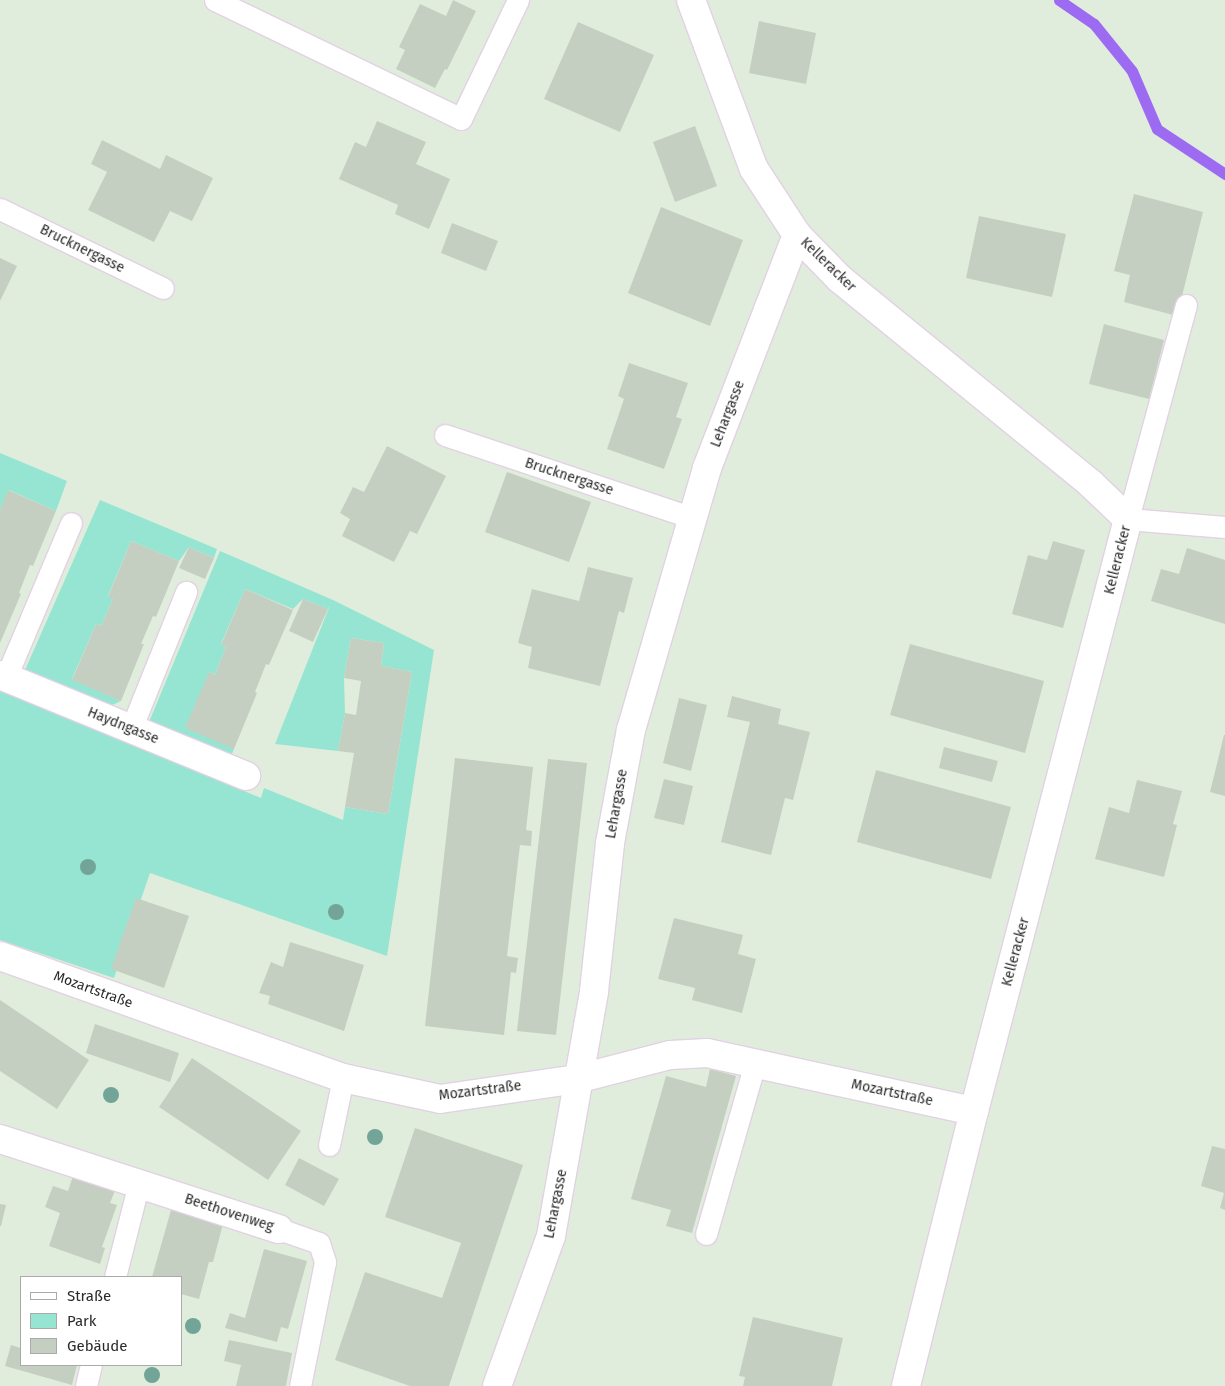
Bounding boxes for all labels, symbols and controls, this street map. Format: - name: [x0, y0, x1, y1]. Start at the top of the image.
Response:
- street label: Brucknergasse: [37, 221, 127, 277]
- street label: Kelleracker: [797, 234, 859, 296]
- street label: Lehargasse: [708, 378, 748, 450]
- street label: Brucknergasse: [523, 455, 615, 499]
- street label: Kelleracker: [1101, 524, 1135, 596]
- street label: Haydngasse: [85, 704, 161, 748]
- street label: Lehargasse: [603, 768, 631, 840]
- street label: Kelleracker: [999, 916, 1033, 988]
- street label: Mozartstraße: [51, 968, 135, 1012]
- street label: Mozartstraße: [850, 1076, 934, 1110]
- street label: Mozartstraße: [438, 1078, 522, 1104]
- street label: Lehargasse: [541, 1168, 571, 1240]
- street label: Beethovenweg: [182, 1191, 276, 1235]
- legend: [20, 1276, 182, 1366]
- text: Straße: [67, 1287, 111, 1305]
- text: Park: [67, 1312, 97, 1330]
- text: Gebäude: [67, 1337, 127, 1355]

